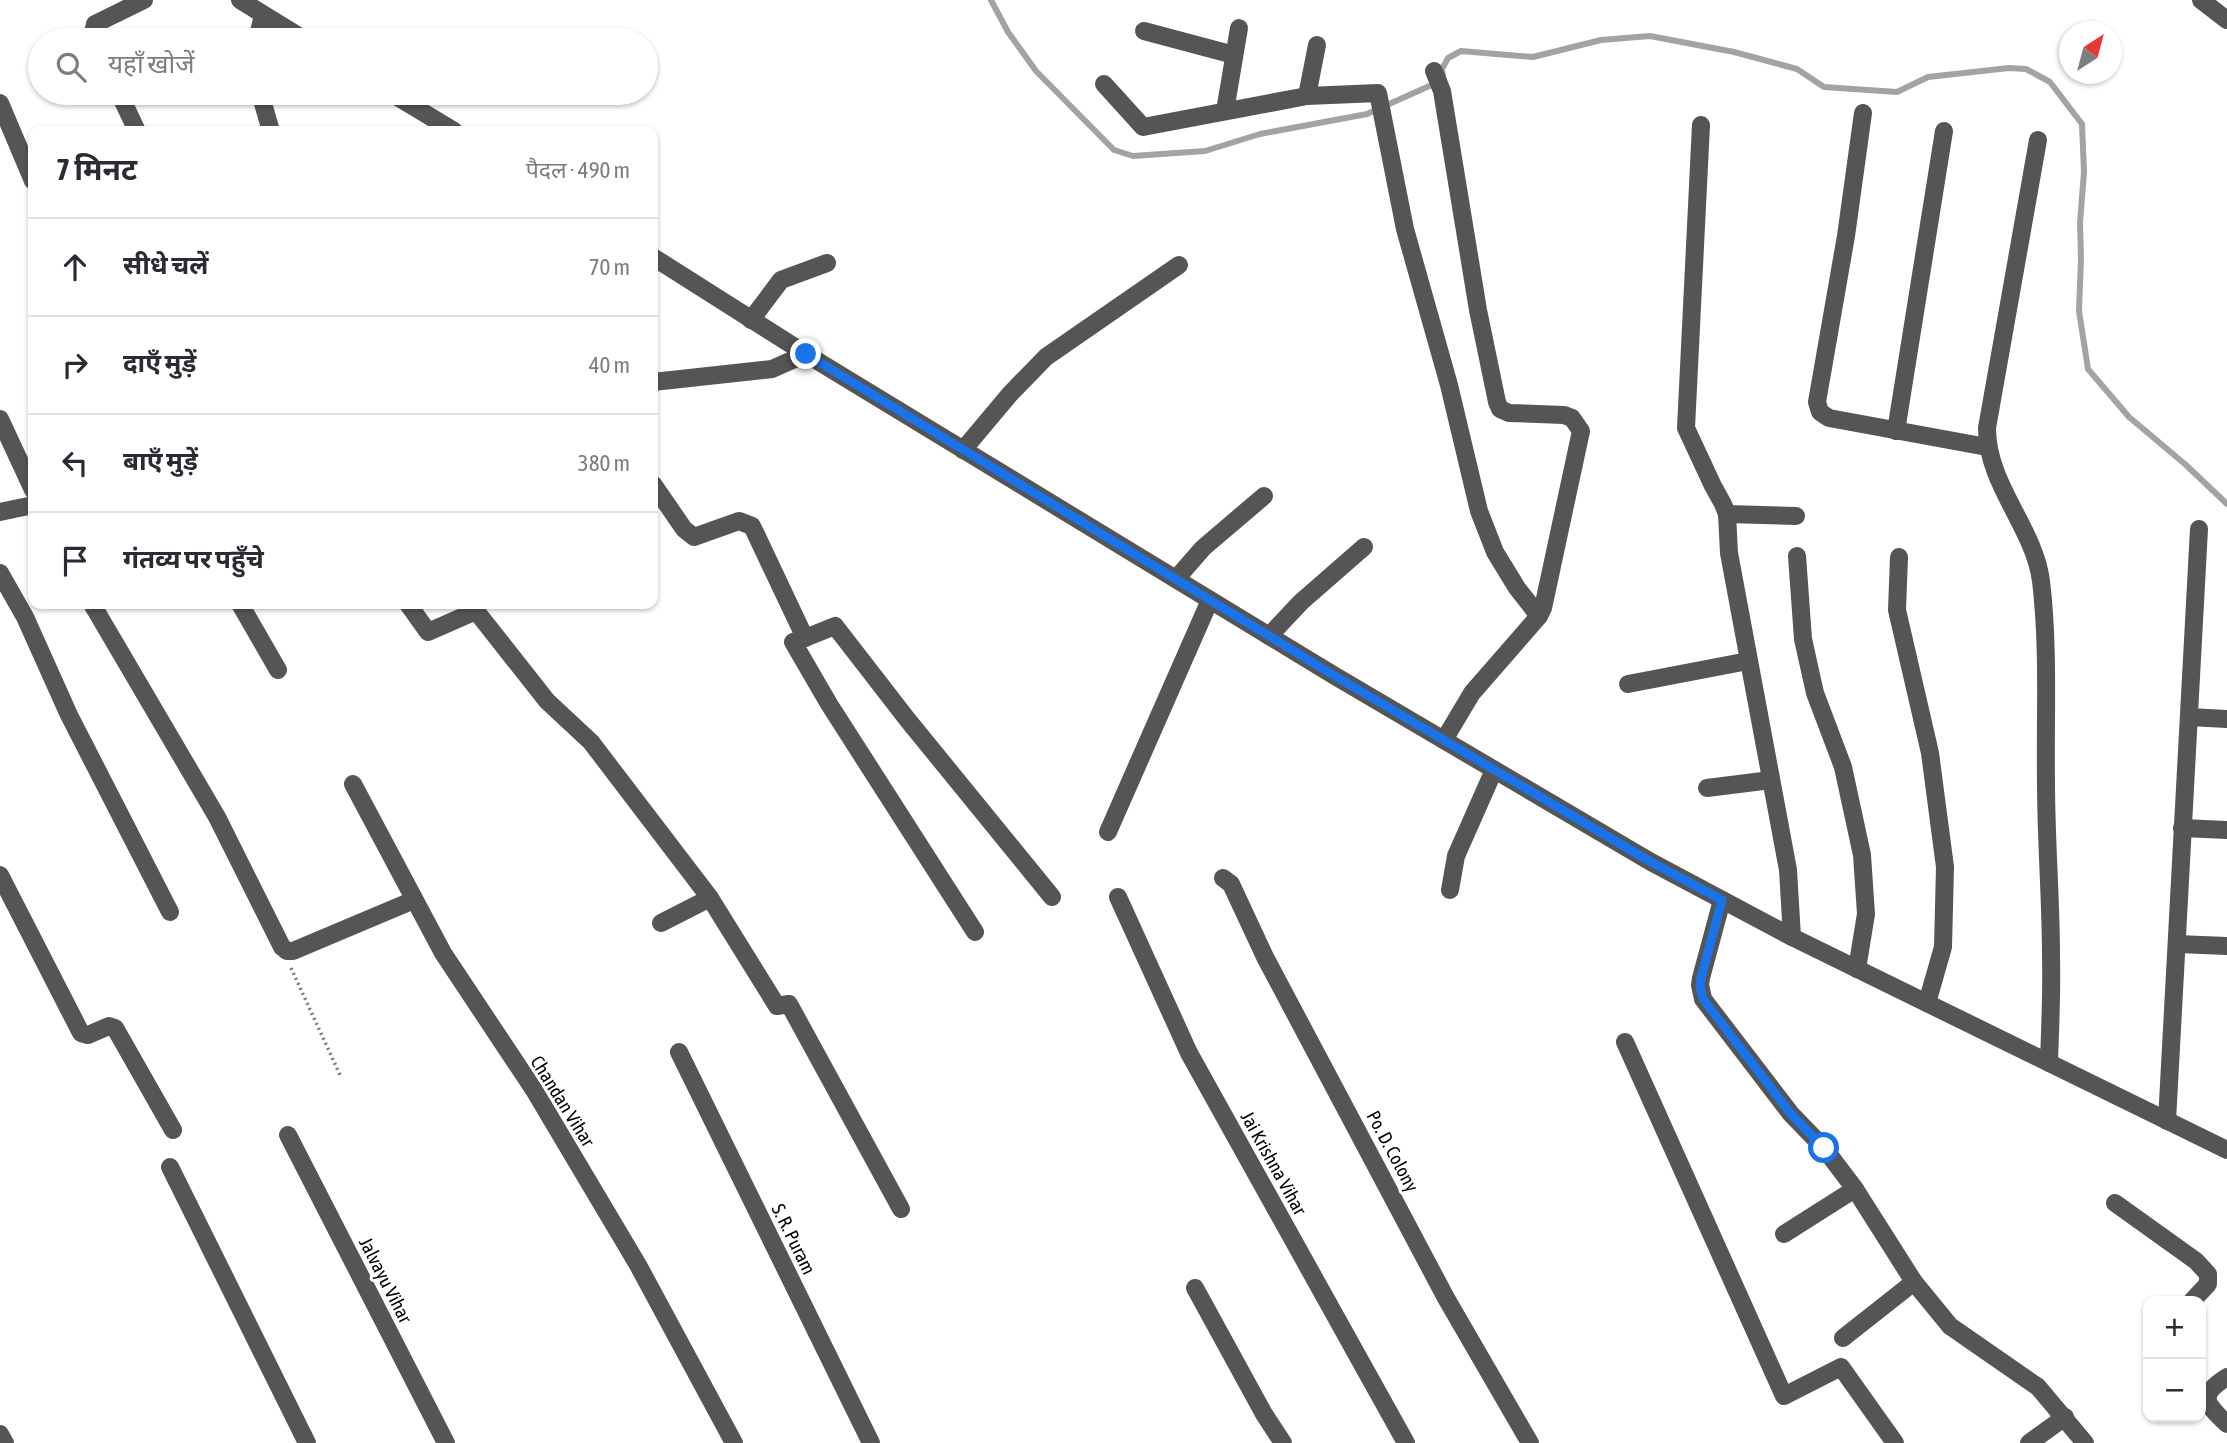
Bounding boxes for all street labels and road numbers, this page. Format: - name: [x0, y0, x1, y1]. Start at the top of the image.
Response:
- street label: Chandan Vihar: [526, 1052, 600, 1151]
- street label: Jai Krishna Vihar: [1236, 1107, 1312, 1219]
- street label: Po. D. Colony: [1362, 1107, 1424, 1195]
- street label: S. R. Puram: [768, 1200, 820, 1278]
- street label: Jalvayu Vihar: [355, 1233, 417, 1327]

